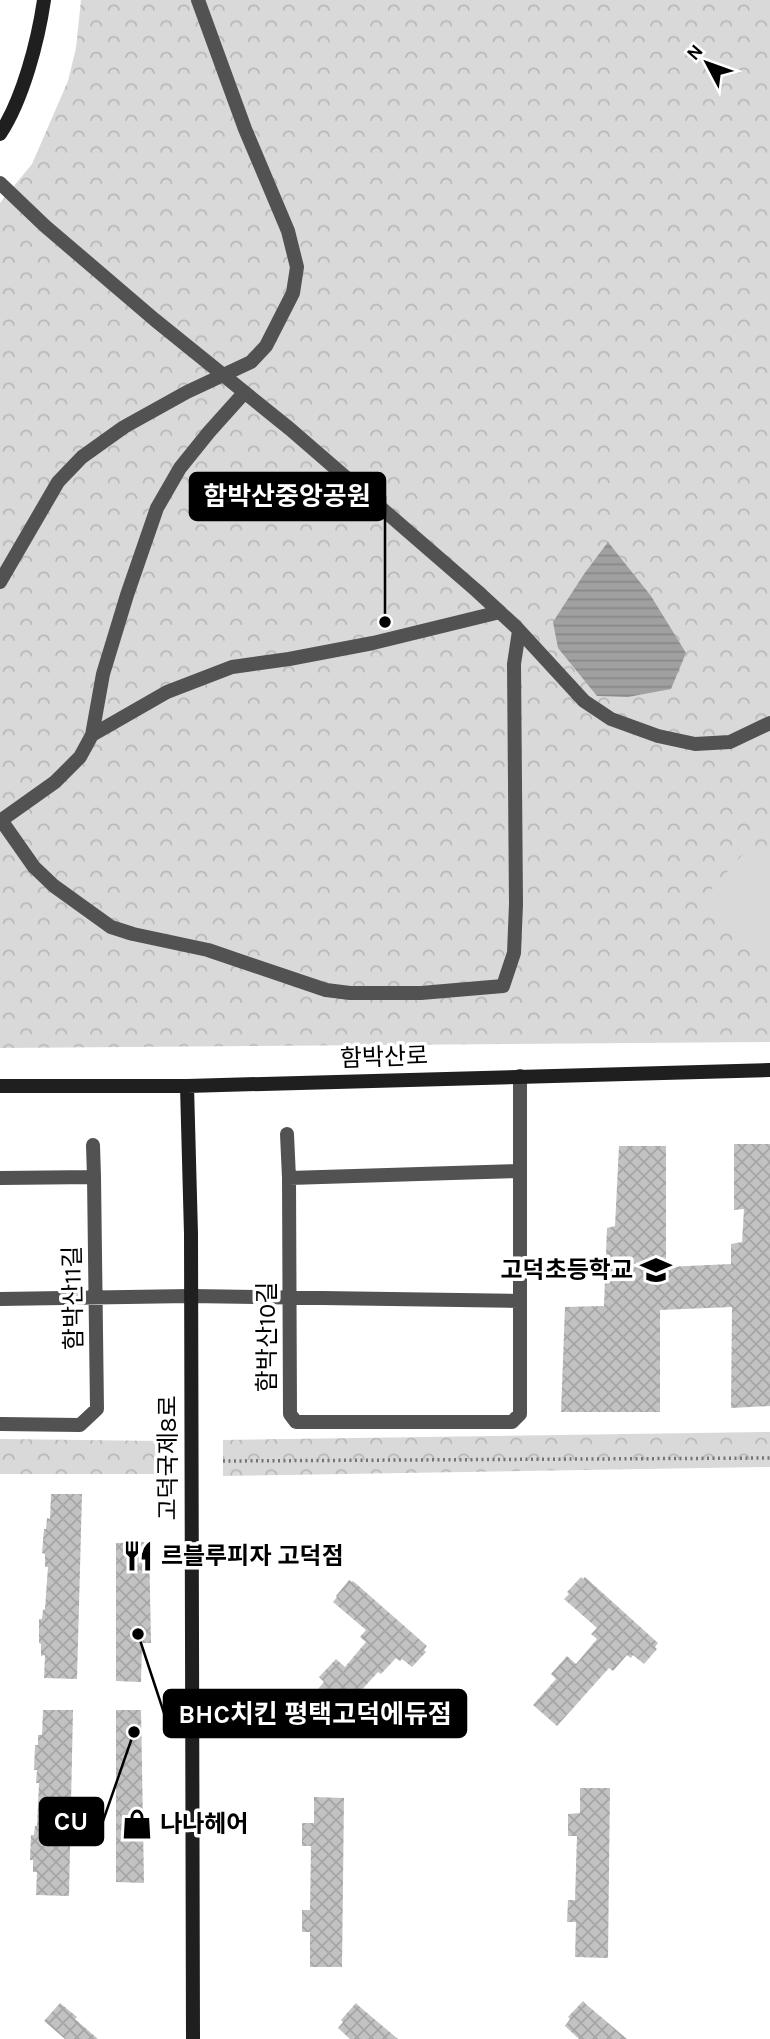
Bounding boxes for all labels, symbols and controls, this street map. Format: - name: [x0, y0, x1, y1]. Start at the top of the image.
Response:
- north arrow: [672, 28, 742, 98]
- text: N: [682, 40, 708, 65]
- callout: 함박산중앙공원: [190, 473, 385, 520]
- text: 함박산중앙공원: [203, 481, 371, 512]
- street label: 함박산로: [339, 1041, 429, 1073]
- street label: 함박산11길: [58, 1246, 88, 1350]
- school or university icon: 고덕초등학교: [639, 1253, 673, 1287]
- place label: 고덕초등학교: [501, 1256, 633, 1284]
- street label: 함박산10길: [253, 1282, 281, 1392]
- street label: 고덕국제8로: [154, 1395, 182, 1521]
- restaurant icon: 르블루피자 고덕점: [121, 1539, 155, 1573]
- place label: 르블루피자 고덕점: [161, 1542, 344, 1570]
- callout: BHC치킨 평택고덕에듀점: [164, 1690, 466, 1737]
- text: BHC치킨 평택고덕에듀점: [178, 1699, 452, 1730]
- callout: CU: [40, 1798, 103, 1845]
- text: CU: [54, 1806, 88, 1837]
- shop icon: 나나헤어: [120, 1807, 154, 1841]
- place label: 나나헤어: [160, 1810, 248, 1838]

